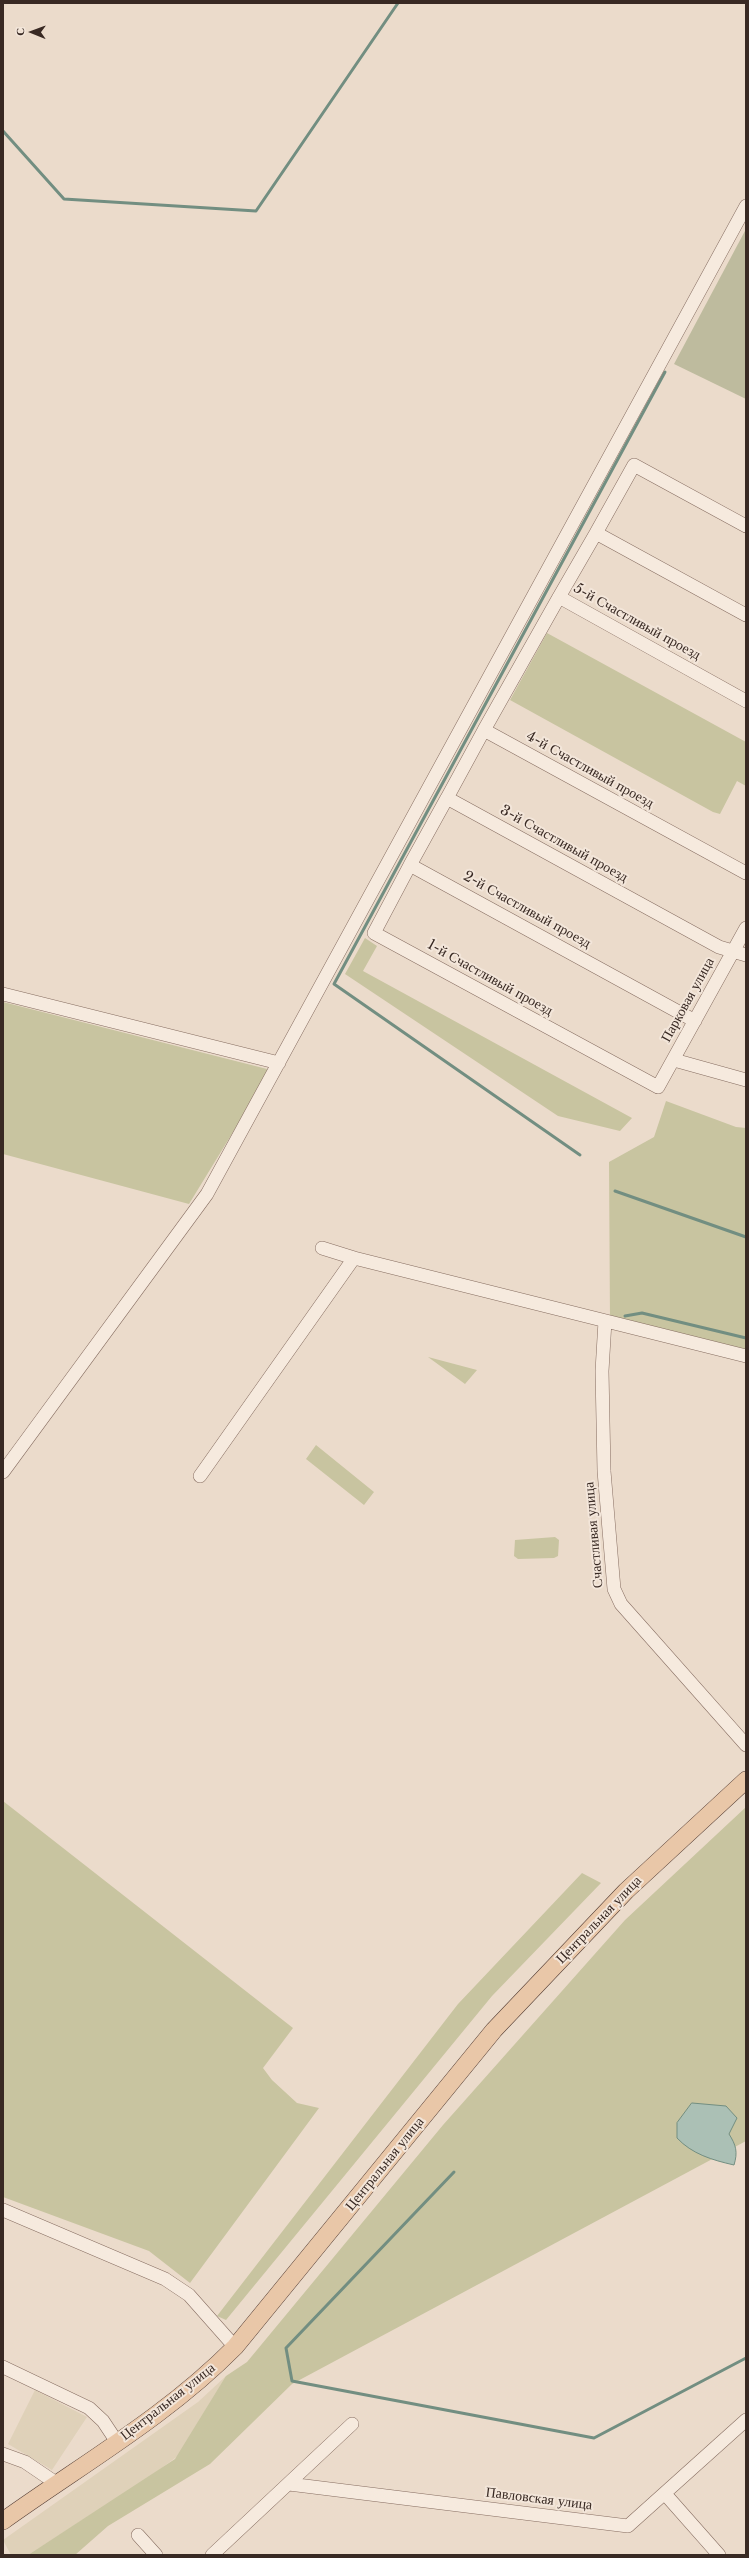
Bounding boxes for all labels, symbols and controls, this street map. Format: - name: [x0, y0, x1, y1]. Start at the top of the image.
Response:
- north arrow: [12, 12, 52, 52]
- text: С: [13, 28, 27, 36]
- street label: 5-й Счастливый проезд: [570, 580, 704, 664]
- street label: 4-й Счастливый проезд: [523, 728, 657, 812]
- street label: 3-й Счастливый проезд: [497, 802, 631, 886]
- street label: 2-й Счастливый проезд: [460, 868, 594, 952]
- street label: 1-й Счастливый проезд: [424, 936, 556, 1020]
- street label: Парковая улица: [658, 955, 718, 1045]
- street label: Счастливая улица: [581, 1481, 607, 1589]
- street label: Центральная улица: [553, 1873, 645, 1967]
- street label: Центральная улица: [342, 2114, 428, 2214]
- street label: Центральная улица: [117, 2360, 219, 2444]
- street label: Павловская улица: [485, 2484, 593, 2514]

